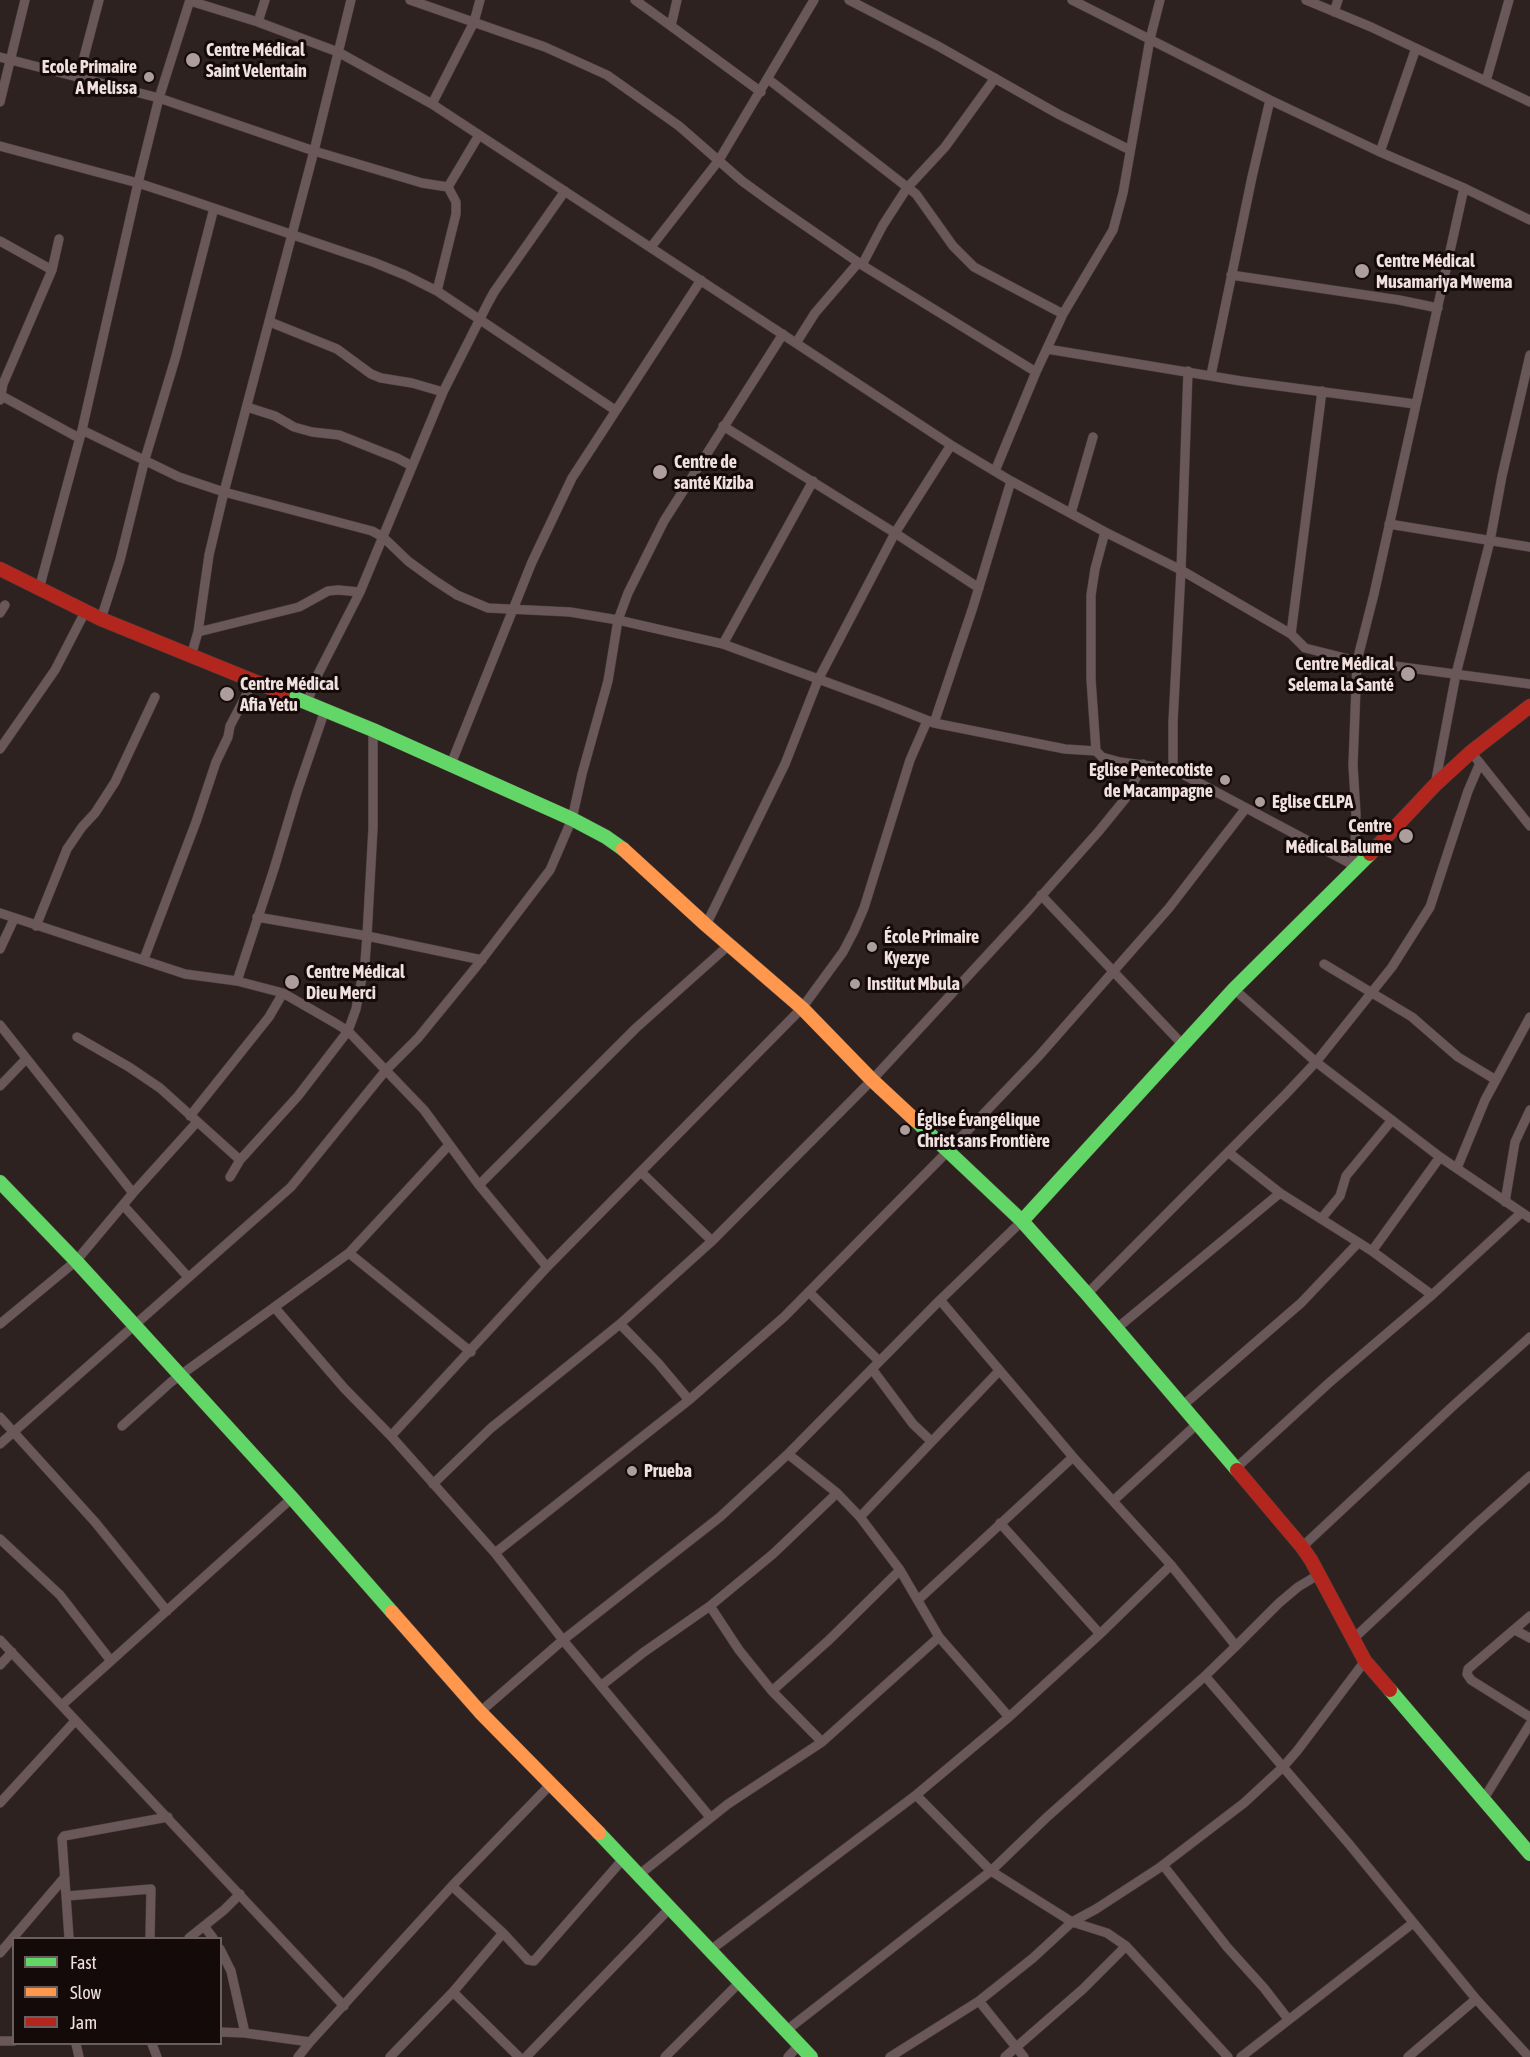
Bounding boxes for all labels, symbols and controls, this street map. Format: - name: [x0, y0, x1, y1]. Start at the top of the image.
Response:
- place label: Centre Médical Saint Velentain: [206, 39, 307, 82]
- marker: Centre Médical Saint Velentain: [184, 51, 202, 69]
- place label: Ecole Primaire A Melissa: [42, 56, 137, 98]
- marker: Ecole Primaire A Melissa: [142, 70, 156, 84]
- place label: Centre Médical Musamariya Mwema: [1376, 250, 1512, 292]
- marker: Centre Médical Musamariya Mwema: [1353, 262, 1371, 280]
- place label: Centre de santé Kiziba: [674, 451, 754, 494]
- marker: Centre de santé Kiziba: [651, 463, 669, 481]
- place label: Centre Médical Selema la Santé: [1288, 653, 1394, 696]
- marker: Centre Médical Selema la Santé: [1399, 665, 1417, 683]
- place label: Centre Médical Afia Yetu: [240, 673, 339, 716]
- marker: Centre Médical Afia Yetu: [218, 685, 236, 703]
- place label: Eglise Pentecotiste de Macampagne: [1089, 759, 1213, 802]
- marker: Eglise Pentecotiste de Macampagne: [1218, 773, 1232, 787]
- place label: Eglise CELPA: [1272, 791, 1353, 813]
- marker: Eglise CELPA: [1253, 795, 1267, 809]
- place label: Centre Médical Balume: [1285, 815, 1392, 858]
- marker: Centre Médical Balume: [1397, 827, 1415, 845]
- place label: École Primaire Kyezye: [884, 926, 979, 968]
- marker: École Primaire Kyezye: [865, 940, 879, 954]
- place label: Centre Médical Dieu Merci: [306, 961, 405, 1004]
- marker: Centre Médical Dieu Merci: [283, 973, 301, 991]
- place label: Institut Mbula: [867, 973, 960, 995]
- marker: Institut Mbula: [848, 977, 862, 991]
- place label: Église Évangélique Christ sans Frontière: [917, 1109, 1050, 1152]
- marker: Église Évangélique Christ sans Frontière: [898, 1123, 912, 1137]
- place label: Prueba: [644, 1460, 692, 1482]
- marker: Prueba: [625, 1464, 639, 1478]
- legend: [12, 1937, 222, 2045]
- text: Fast: [70, 1952, 97, 1973]
- text: Slow: [70, 1982, 101, 2003]
- text: Jam: [70, 2012, 97, 2033]

